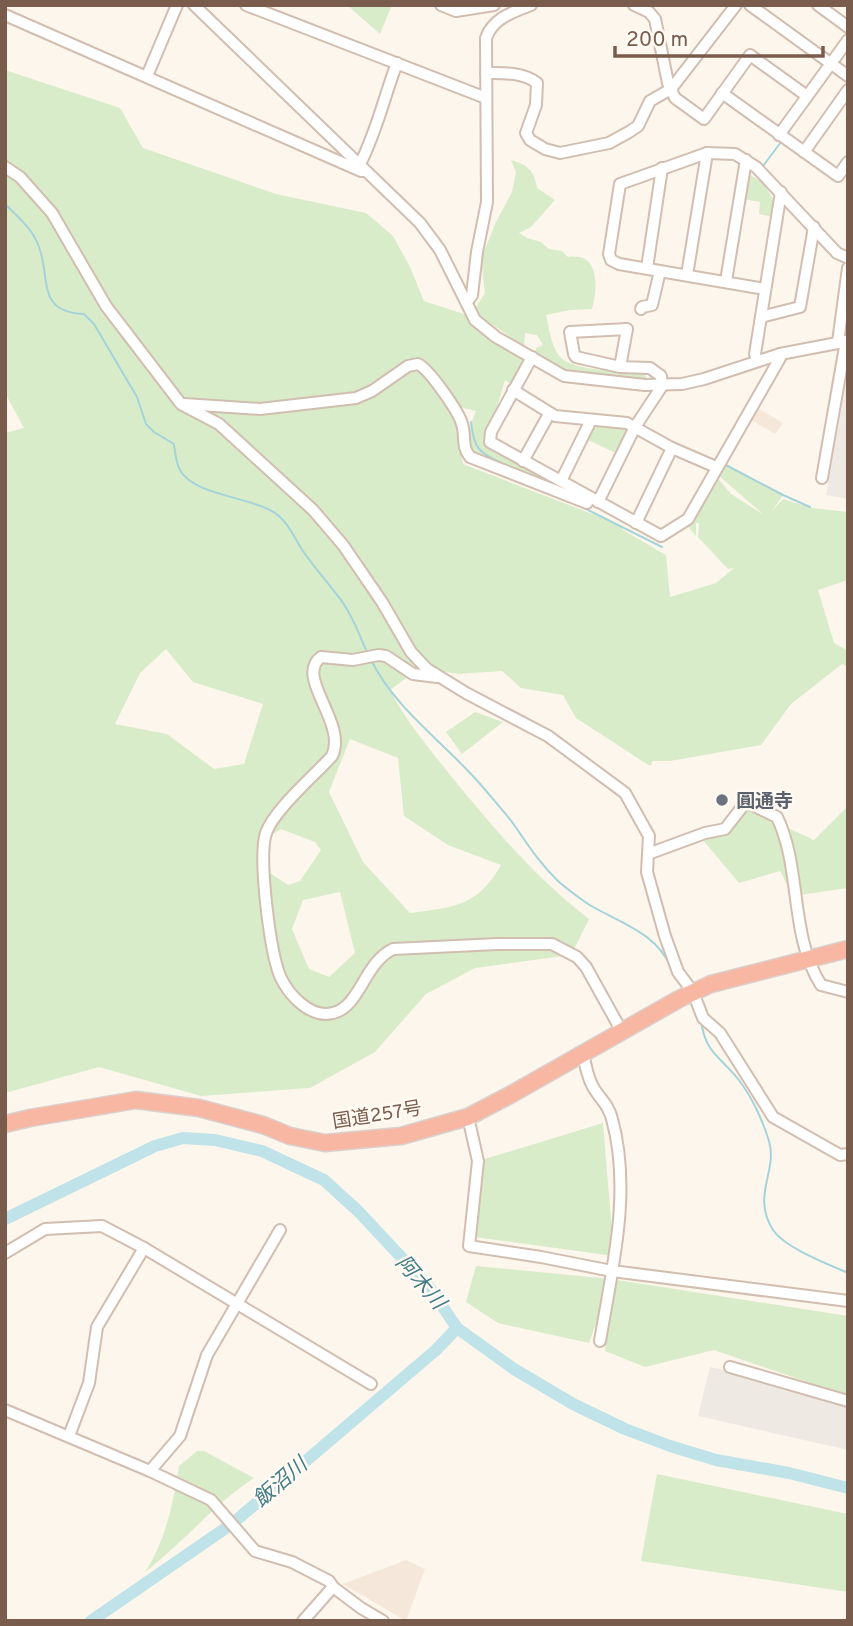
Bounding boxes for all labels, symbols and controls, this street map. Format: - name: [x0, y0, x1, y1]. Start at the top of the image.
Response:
- scale bar: [615, 14, 823, 58]
- text: 200 m: [626, 27, 688, 54]
- place label: 圓通寺: [736, 790, 793, 814]
- marker: 圓通寺: [714, 792, 730, 808]
- street label: 国道257号: [331, 1097, 424, 1135]
- water label: 阿木川: [389, 1250, 452, 1317]
- water label: 飯沼川: [248, 1451, 315, 1514]

